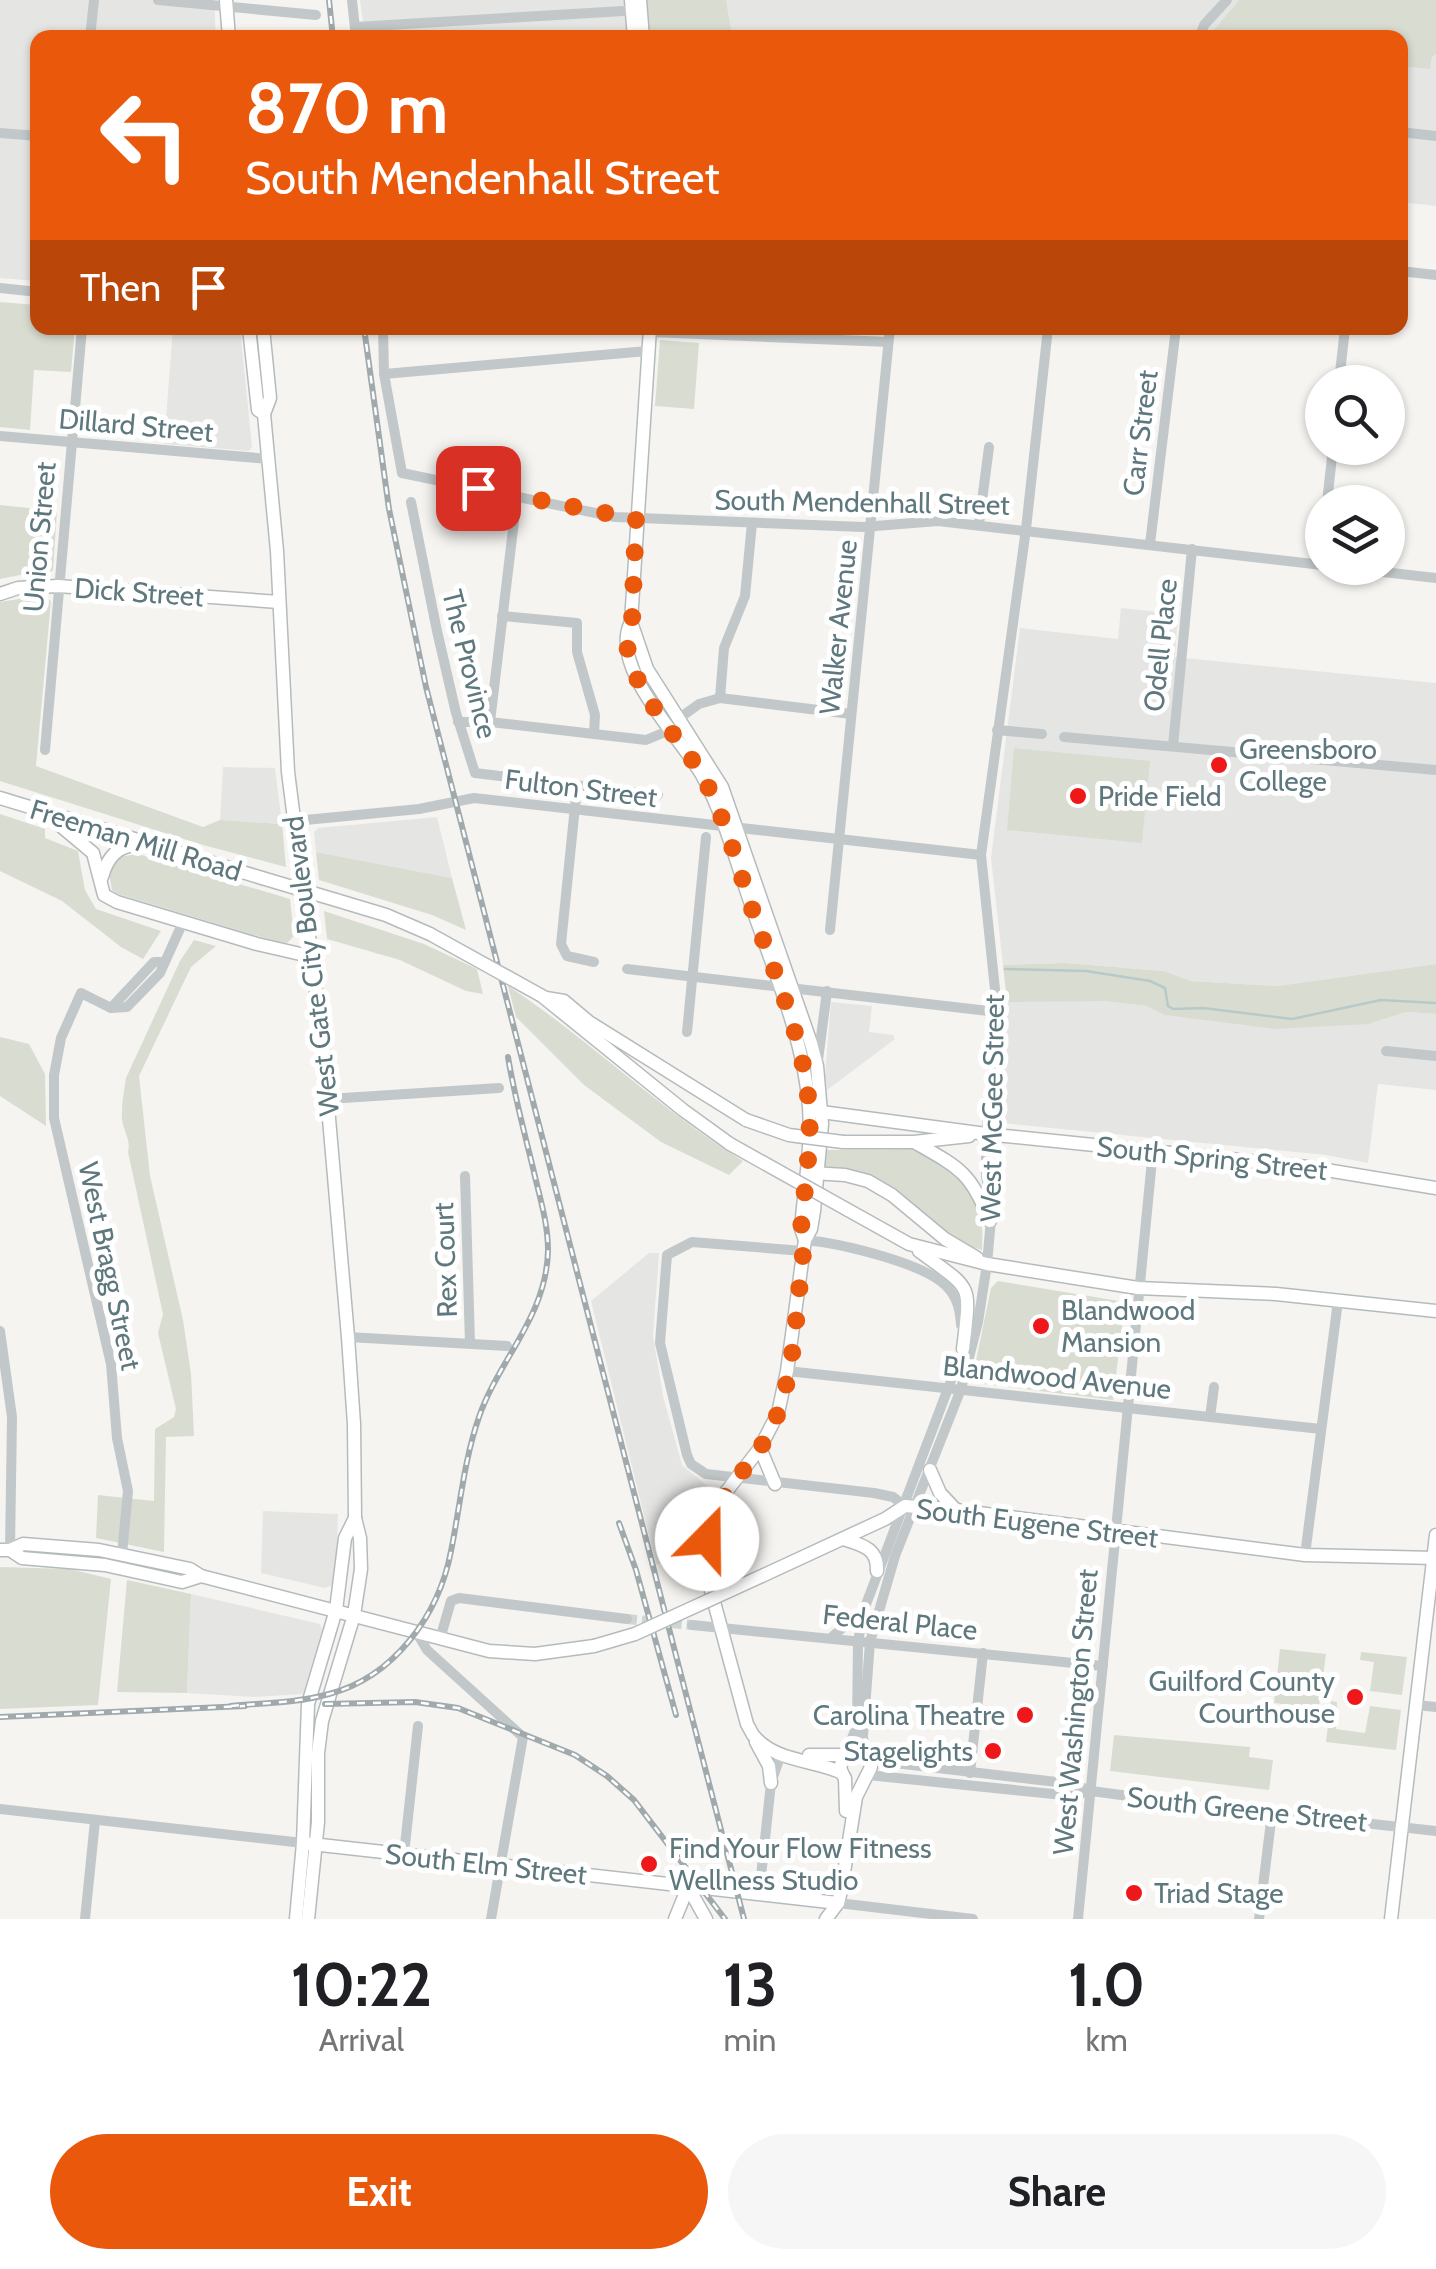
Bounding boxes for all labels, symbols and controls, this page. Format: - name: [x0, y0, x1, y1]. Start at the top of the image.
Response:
- text: 870 m: [245, 65, 448, 151]
- icon: left: [80, 70, 210, 200]
- text: South Mendenhall Street: [245, 151, 720, 205]
- icon: arrive: [181, 260, 236, 315]
- text: Then: [80, 264, 161, 311]
- map controls: [1305, 365, 1405, 585]
- button: search: [1305, 365, 1405, 465]
- street label: Carr Street: [1115, 368, 1165, 498]
- street label: Dillard Street: [57, 401, 215, 449]
- pin: [436, 446, 521, 531]
- street label: Union Street: [15, 460, 63, 614]
- icon: arrive: [451, 461, 506, 516]
- street label: South Mendenhall Street: [714, 482, 1010, 522]
- button: layers: [1305, 485, 1405, 585]
- street label: Walker Avenue: [812, 538, 864, 716]
- street label: Dick Street: [73, 571, 205, 613]
- street label: Odell Place: [1136, 577, 1184, 713]
- street label: The Province: [435, 586, 505, 742]
- place label: Greensboro College: [1239, 732, 1377, 798]
- marker: Greensboro College: [1208, 754, 1230, 776]
- street label: Fulton Street: [503, 762, 659, 814]
- place label: Pride Field: [1098, 779, 1221, 813]
- marker: Pride Field: [1067, 785, 1089, 807]
- street label: Freeman Mill Road: [26, 792, 246, 888]
- street label: West Gate City Boulevard: [276, 814, 346, 1118]
- street label: West McGee Street: [973, 994, 1011, 1222]
- street label: South Spring Street: [1095, 1129, 1329, 1187]
- street label: West Bragg Street: [71, 1159, 149, 1373]
- street label: Rex Court: [426, 1202, 464, 1318]
- place label: Blandwood Mansion: [1061, 1293, 1195, 1359]
- marker: Blandwood Mansion: [1030, 1315, 1052, 1337]
- street label: Blandwood Avenue: [941, 1348, 1173, 1406]
- position arrow: [655, 1487, 759, 1591]
- street label: South Eugene Street: [914, 1491, 1160, 1555]
- street label: West Washington Street: [1046, 1568, 1104, 1856]
- street label: Federal Place: [821, 1597, 979, 1647]
- place label: Guilford County Courthouse: [1149, 1664, 1335, 1730]
- marker: Guilford County Courthouse: [1344, 1686, 1366, 1708]
- place label: Carolina Theatre: [813, 1698, 1005, 1732]
- marker: Carolina Theatre: [1014, 1704, 1036, 1726]
- place label: Stagelights: [843, 1734, 973, 1768]
- marker: Stagelights: [982, 1740, 1004, 1762]
- street label: South Greene Street: [1125, 1779, 1369, 1839]
- place label: Find Your Flow Fitness Wellness Studio: [669, 1831, 932, 1897]
- street label: South Elm Street: [384, 1837, 588, 1891]
- marker: Find Your Flow Fitness Wellness Studio: [638, 1853, 660, 1875]
- place label: Triad Stage: [1154, 1876, 1284, 1910]
- marker: Triad Stage: [1123, 1882, 1145, 1904]
- text: 10:22: [291, 1948, 432, 2021]
- text: 13: [723, 1948, 777, 2021]
- text: 1.0: [1068, 1948, 1145, 2021]
- text: Arrival: [319, 2020, 404, 2059]
- text: min: [724, 2020, 776, 2059]
- text: km: [1085, 2020, 1128, 2059]
- button: Exit: [50, 2134, 708, 2249]
- button: Share: [728, 2134, 1386, 2249]

